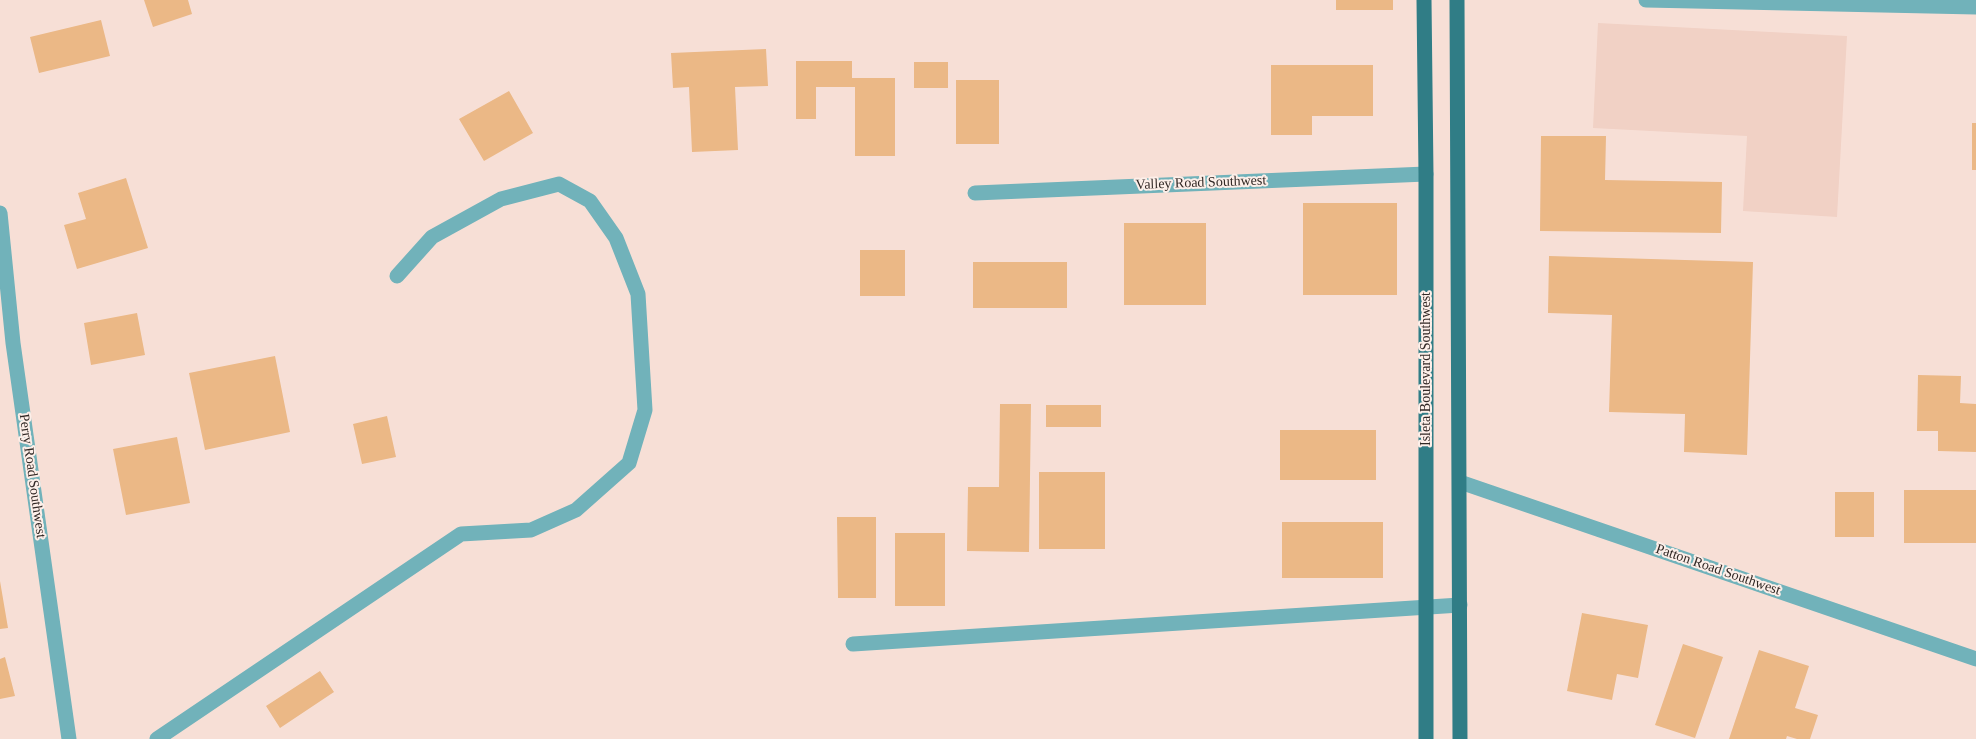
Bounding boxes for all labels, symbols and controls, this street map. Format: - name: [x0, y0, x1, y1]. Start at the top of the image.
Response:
- street label: Valley Road Southwest: [1135, 172, 1267, 194]
- street label: Isleta Boulevard Southwest: [1418, 292, 1434, 446]
- street label: Perry Road Southwest: [15, 413, 49, 539]
- street label: Patton Road Southwest: [1653, 541, 1783, 599]

